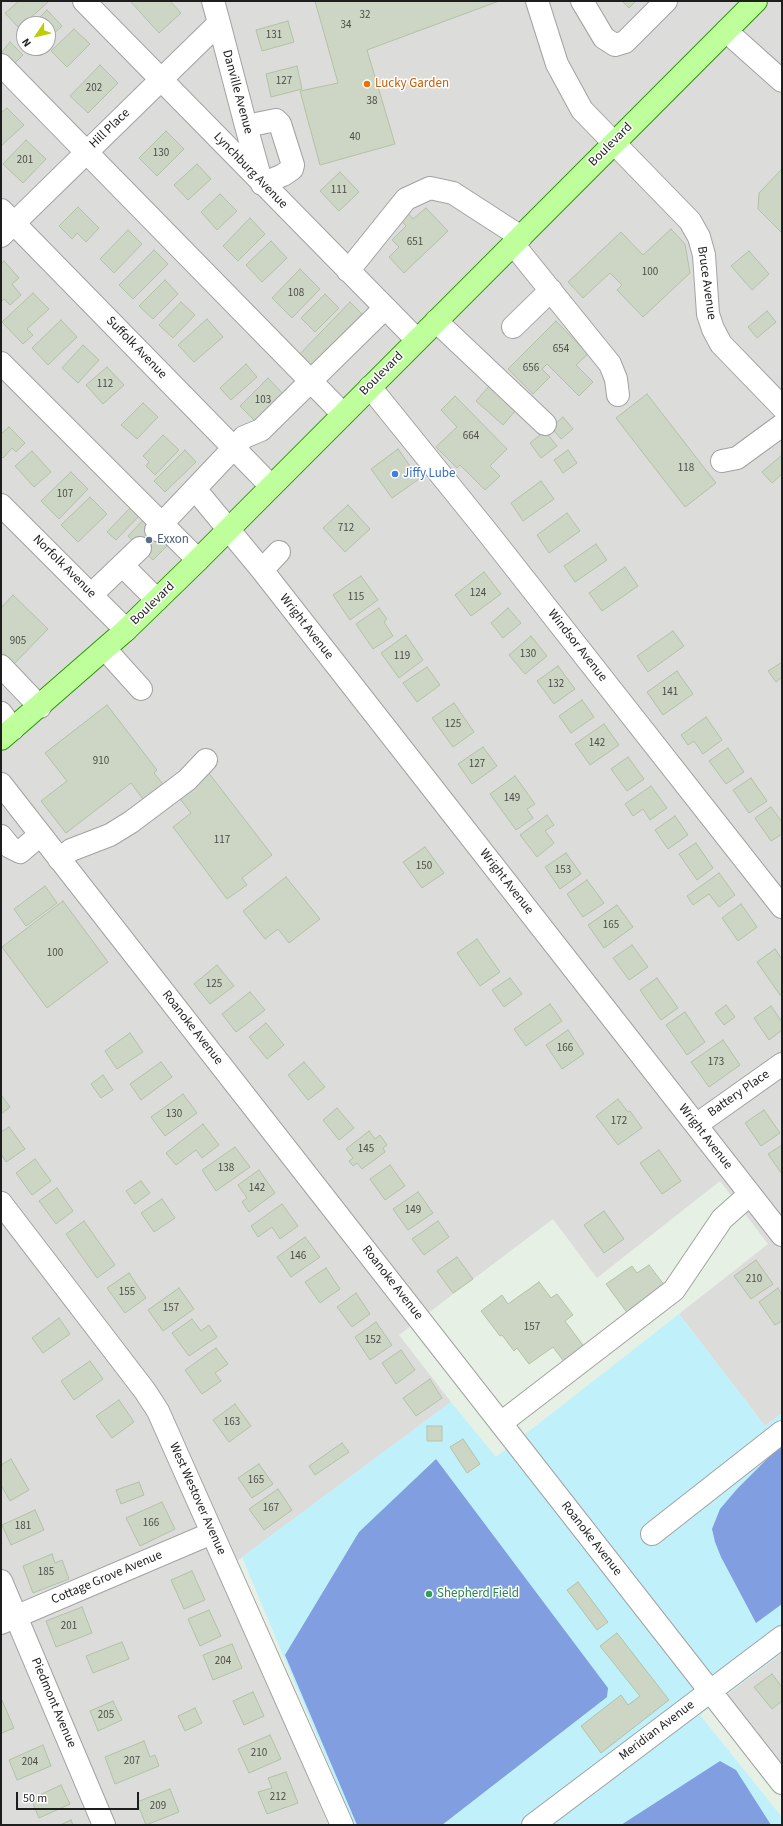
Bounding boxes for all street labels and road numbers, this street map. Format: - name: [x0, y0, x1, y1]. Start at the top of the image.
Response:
- street label: Danville Avenue: [218, 48, 256, 136]
- street label: Hill Place: [87, 106, 133, 152]
- street label: Boulevard: [586, 120, 636, 170]
- street label: Lynchburg Avenue: [210, 130, 290, 212]
- street label: Bruce Avenue: [693, 245, 719, 321]
- street label: Suffolk Avenue: [102, 314, 170, 382]
- street label: Boulevard: [357, 349, 407, 399]
- street label: Norfolk Avenue: [29, 532, 99, 602]
- street label: Boulevard: [128, 579, 178, 629]
- street label: Wright Avenue: [276, 591, 336, 663]
- street label: Windsor Avenue: [544, 607, 610, 685]
- street label: Wright Avenue: [476, 846, 536, 918]
- street label: Roanoke Avenue: [158, 988, 226, 1068]
- street label: Battery Place: [705, 1067, 773, 1121]
- street label: Wright Avenue: [675, 1101, 735, 1173]
- street label: Roanoke Avenue: [358, 1243, 426, 1323]
- street label: West Westover Avenue: [165, 1440, 229, 1558]
- street label: Roanoke Avenue: [557, 1499, 625, 1579]
- street label: Cottage Grove Avenue: [49, 1548, 165, 1608]
- street label: Piedmont Avenue: [27, 1656, 79, 1750]
- street label: Meridian Avenue: [616, 1698, 698, 1764]

